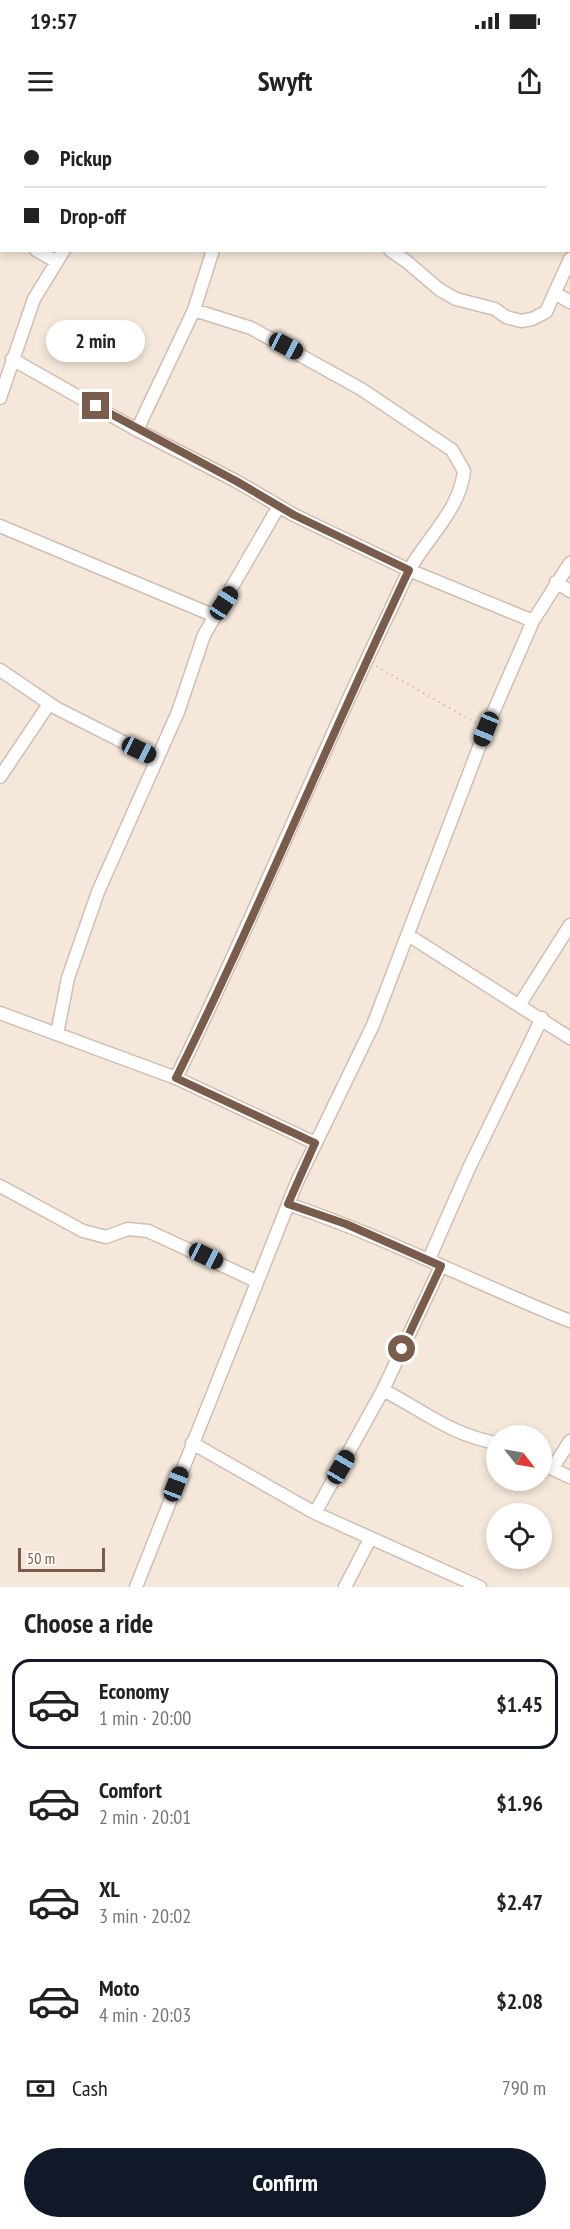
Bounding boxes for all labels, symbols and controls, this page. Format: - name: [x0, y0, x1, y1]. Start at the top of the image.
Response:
- text: 19:57: [30, 7, 78, 35]
- text: Swyft: [258, 64, 312, 98]
- icon: menu: [24, 65, 57, 98]
- icon: share: [513, 65, 546, 98]
- text: Pickup: [60, 144, 112, 172]
- text: Drop-off: [60, 202, 126, 230]
- callout: 2 min: [46, 319, 146, 361]
- text: 2 min: [75, 328, 116, 354]
- car: [266, 330, 306, 362]
- route end: [82, 392, 109, 419]
- car: [207, 583, 241, 623]
- car: [471, 709, 501, 749]
- car: [119, 734, 159, 766]
- car: [186, 1240, 226, 1272]
- route start: [388, 1335, 415, 1362]
- north arrow: [486, 1425, 552, 1491]
- map controls: [486, 1425, 552, 1569]
- car: [324, 1447, 358, 1487]
- car: [161, 1464, 191, 1504]
- button: locate: [486, 1503, 552, 1569]
- scale bar: [18, 1545, 105, 1572]
- text: 50 m: [27, 1548, 55, 1568]
- text: Choose a ride: [24, 1606, 153, 1640]
- icon: car: [27, 1677, 81, 1731]
- text: Economy: [99, 1677, 169, 1705]
- text: $1.45: [496, 1690, 543, 1718]
- text: 1 min · 20:00: [99, 1705, 191, 1731]
- icon: car: [27, 1776, 81, 1830]
- text: Comfort: [99, 1776, 162, 1804]
- text: $1.96: [496, 1789, 543, 1817]
- text: 2 min · 20:01: [99, 1804, 191, 1830]
- icon: car: [27, 1875, 81, 1929]
- text: XL: [99, 1875, 120, 1903]
- text: $2.47: [496, 1888, 543, 1916]
- text: 3 min · 20:02: [99, 1903, 191, 1929]
- icon: car: [27, 1974, 81, 2028]
- text: Moto: [99, 1974, 140, 2002]
- text: $2.08: [496, 1987, 543, 2015]
- text: 4 min · 20:03: [99, 2002, 191, 2028]
- icon: cash: [24, 2072, 57, 2105]
- text: Cash: [72, 2074, 108, 2102]
- text: 790 m: [502, 2075, 546, 2101]
- button: Confirm: [24, 2148, 546, 2217]

